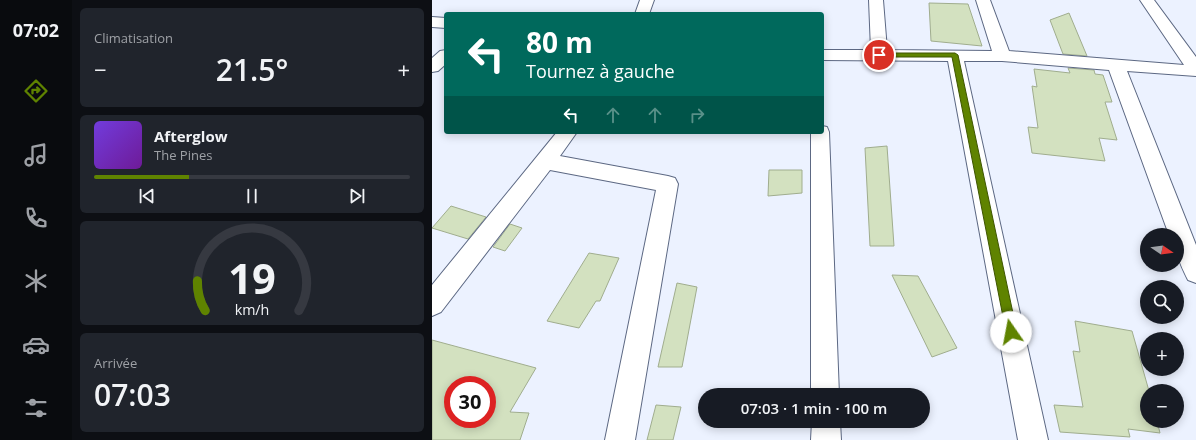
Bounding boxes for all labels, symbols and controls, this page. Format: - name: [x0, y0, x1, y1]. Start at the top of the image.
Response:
- text: 07:02: [13, 18, 59, 42]
- text: 80 m: [526, 23, 593, 61]
- icon: left: [460, 28, 512, 80]
- text: Climatisation: [94, 29, 173, 47]
- pin: [862, 38, 896, 72]
- icon: arrive: [868, 44, 890, 66]
- text: 21.5°: [216, 49, 288, 90]
- text: −: [94, 54, 107, 84]
- text: +: [397, 54, 410, 84]
- text: Tournez à gauche: [526, 59, 675, 83]
- icon: directions: [22, 77, 50, 105]
- icon: left: [560, 104, 582, 126]
- icon: ahead: [602, 104, 624, 126]
- icon: ahead: [644, 104, 666, 126]
- icon: right: [686, 104, 708, 126]
- text: Afterglow: [154, 126, 228, 146]
- icon: music: [22, 141, 50, 169]
- text: The Pines: [154, 146, 212, 164]
- icon: previous: [136, 185, 158, 207]
- icon: pause: [241, 185, 263, 207]
- icon: next: [346, 185, 368, 207]
- icon: phone: [22, 204, 50, 232]
- north arrow: [1140, 228, 1184, 272]
- map controls: [1140, 228, 1184, 428]
- text: 19: [228, 250, 276, 306]
- icon: climate: [22, 267, 50, 295]
- button: search: [1140, 280, 1184, 324]
- text: km/h: [235, 300, 269, 319]
- position arrow: [990, 311, 1032, 353]
- icon: car: [22, 331, 50, 359]
- button: +: [1140, 332, 1184, 376]
- text: Arrivée: [94, 354, 137, 372]
- text: 07:03: [94, 374, 171, 415]
- speed limit sign: 30: [444, 376, 496, 428]
- button: −: [1140, 384, 1184, 428]
- icon: filters: [22, 394, 50, 422]
- text: 07:03 · 1 min · 100 m: [741, 398, 887, 418]

